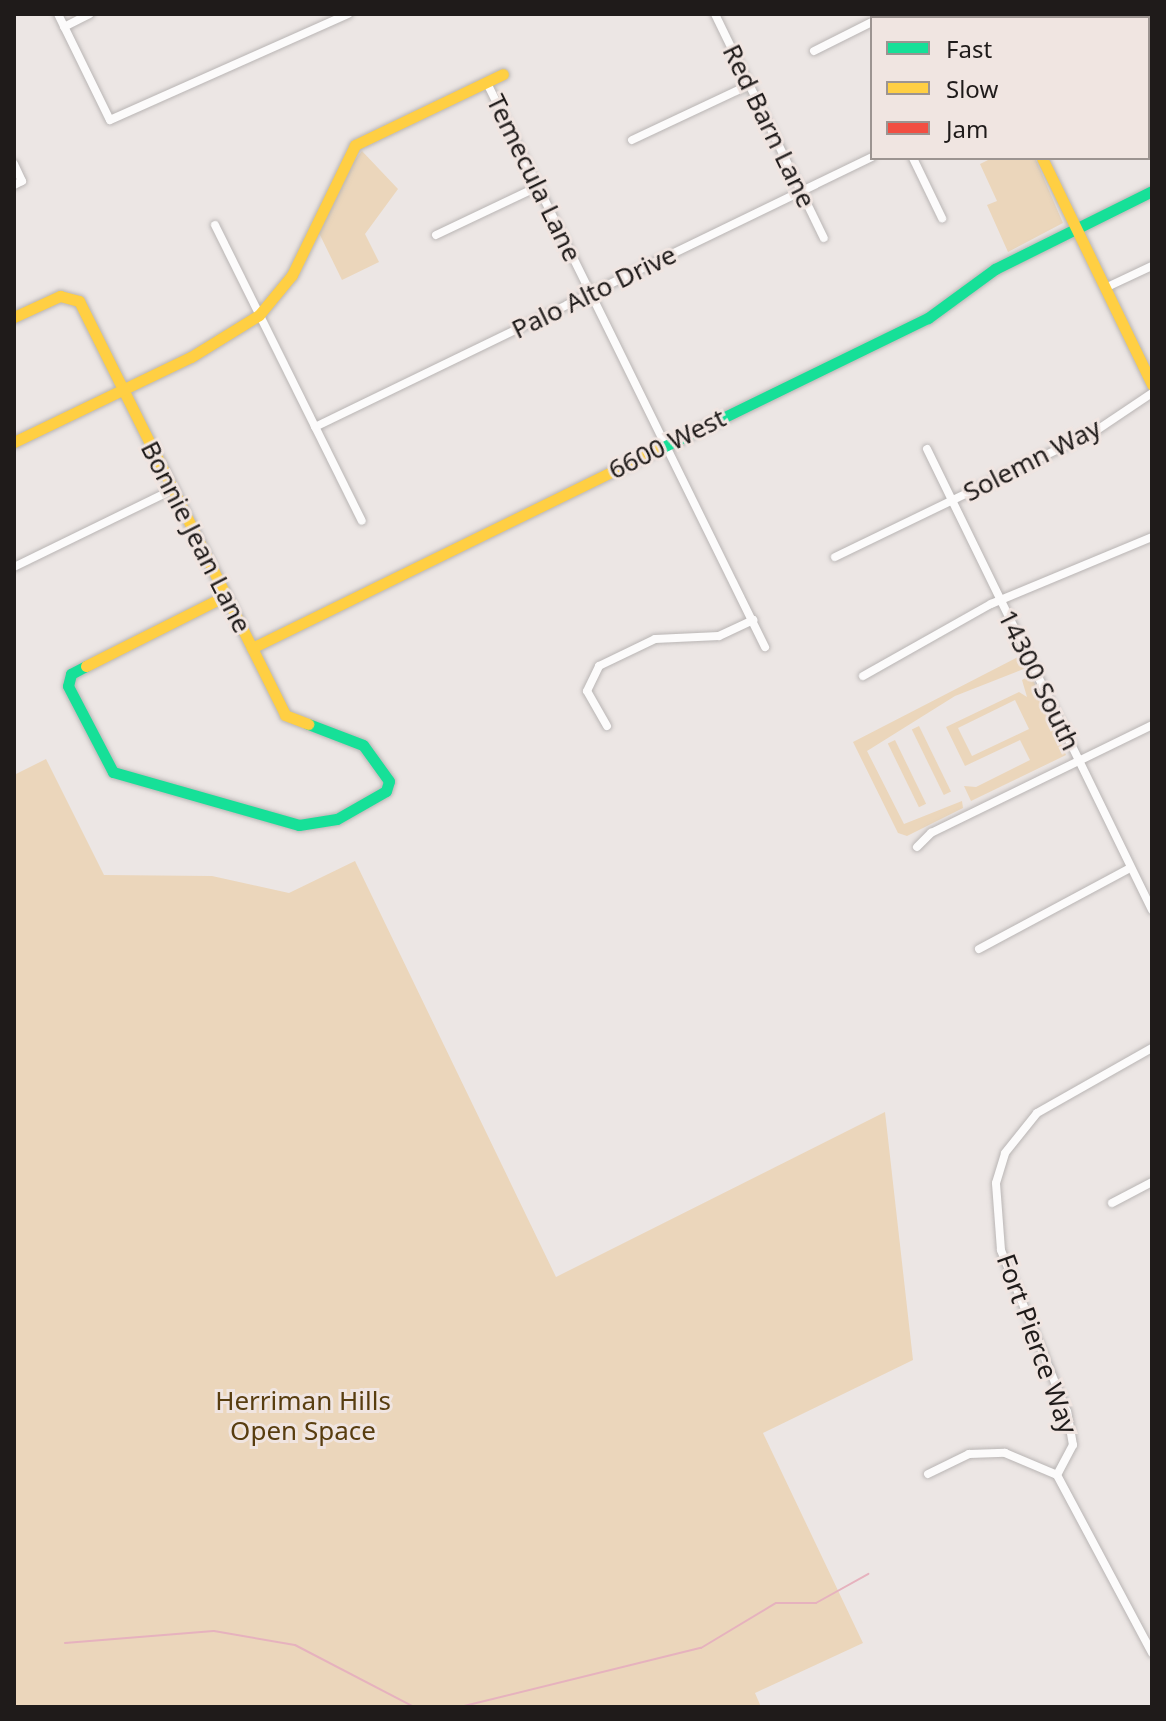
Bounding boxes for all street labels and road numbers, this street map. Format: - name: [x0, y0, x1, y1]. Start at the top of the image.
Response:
- street label: Red Barn Lane: [716, 39, 822, 213]
- street label: Temecula Lane: [480, 89, 588, 267]
- street label: Palo Alto Drive: [507, 239, 681, 345]
- street label: 6600 West: [603, 402, 731, 486]
- street label: Solemn Way: [958, 412, 1106, 508]
- street label: Bonnie Jean Lane: [134, 436, 258, 638]
- street label: 14300 South: [992, 605, 1086, 755]
- street label: Fort Pierce Way: [990, 1250, 1084, 1438]

